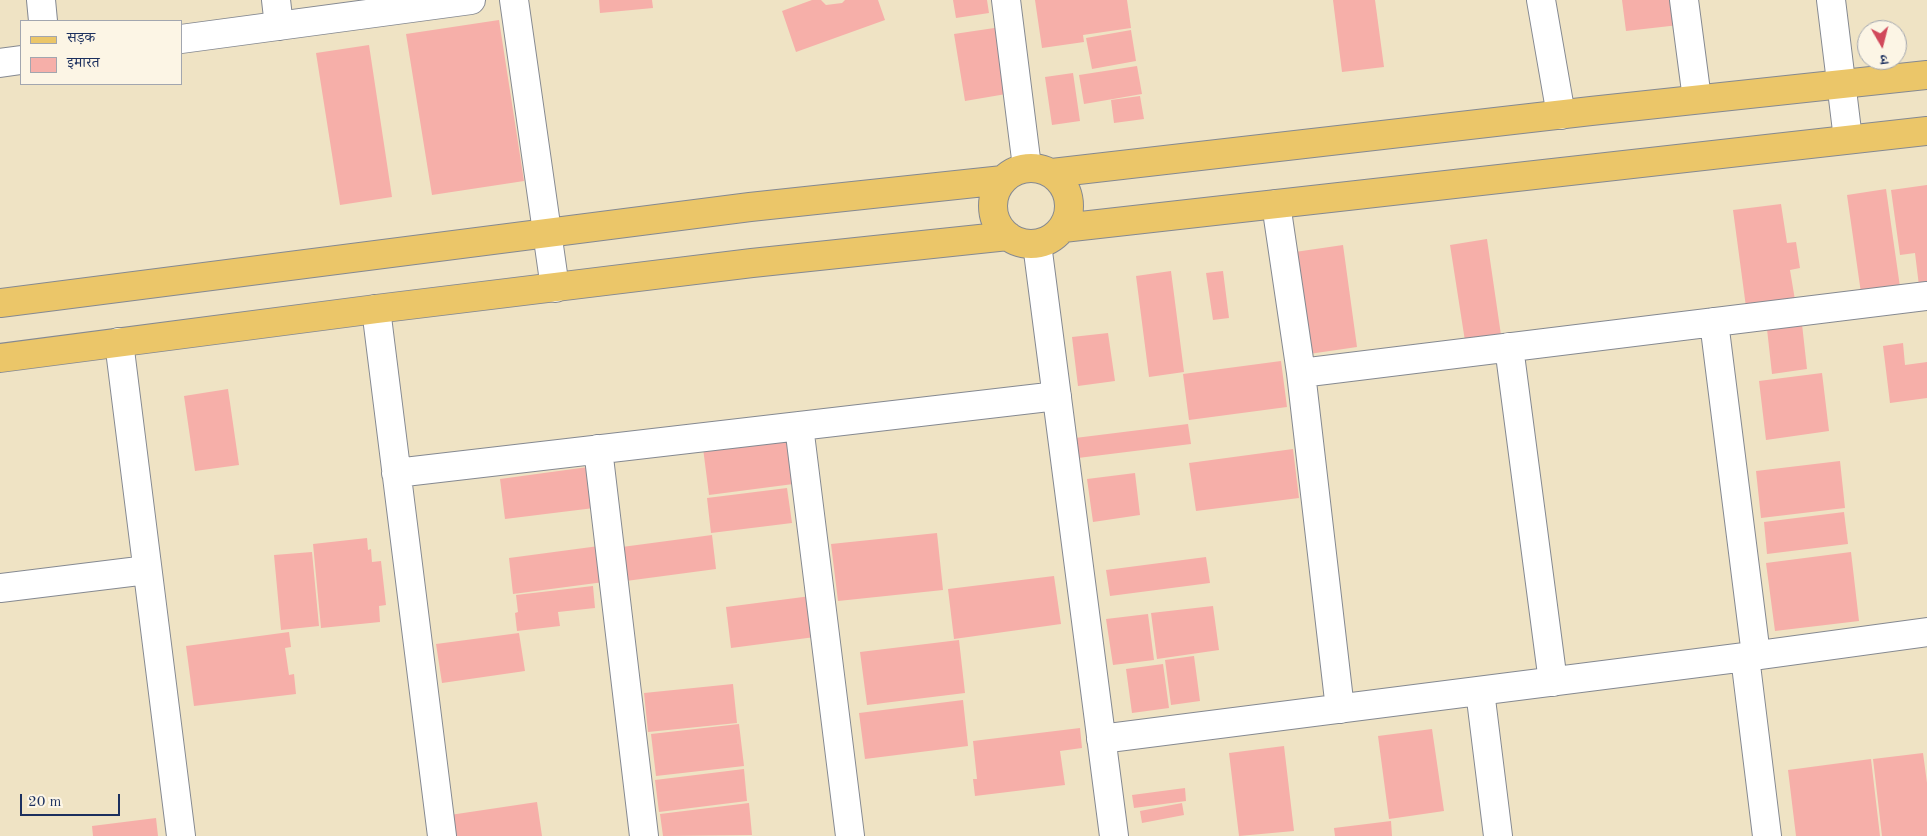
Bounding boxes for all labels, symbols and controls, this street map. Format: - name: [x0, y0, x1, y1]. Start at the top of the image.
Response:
- legend: [20, 20, 182, 85]
- north arrow: [1857, 20, 1907, 70]
- text: सड़क: [67, 31, 95, 46]
- text: उ: [1879, 51, 1888, 66]
- text: इमारत: [67, 56, 100, 71]
- scale bar: [22, 784, 122, 816]
- text: 20 m: [28, 795, 62, 810]

